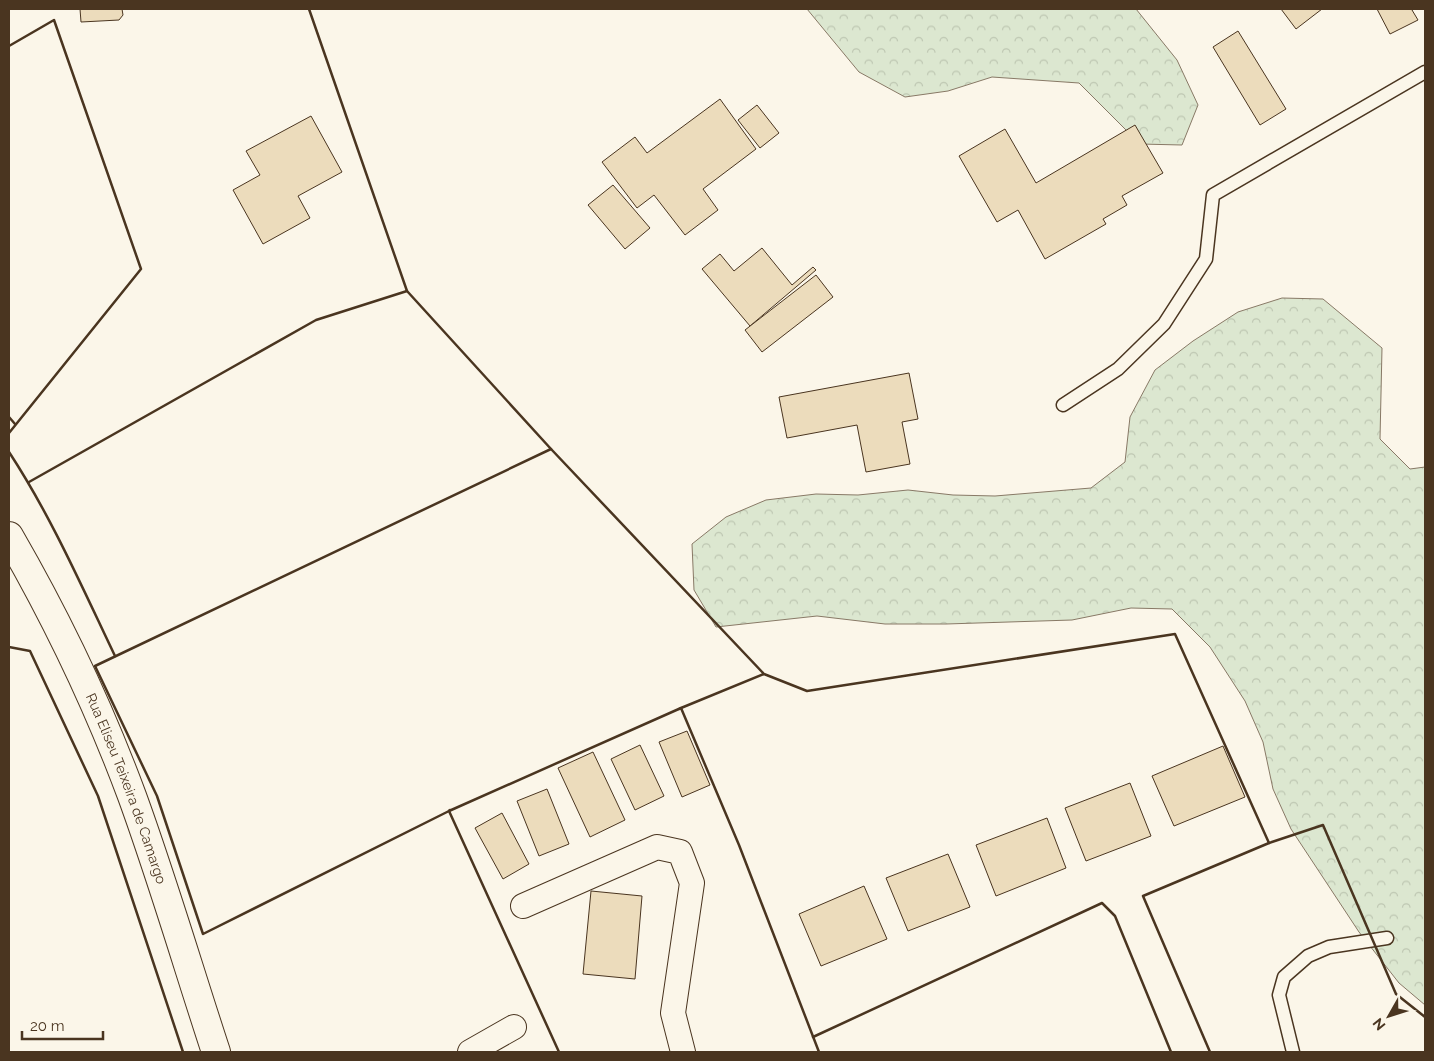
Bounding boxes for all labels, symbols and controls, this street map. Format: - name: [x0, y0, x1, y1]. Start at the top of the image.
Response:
- street label: Rua Eliseu Teixeira de Camargo: [83, 691, 170, 886]
- north arrow: [1364, 991, 1414, 1041]
- scale bar: [22, 1008, 104, 1040]
- text: N: [1369, 1015, 1388, 1033]
- text: 20 m: [30, 1017, 65, 1035]

